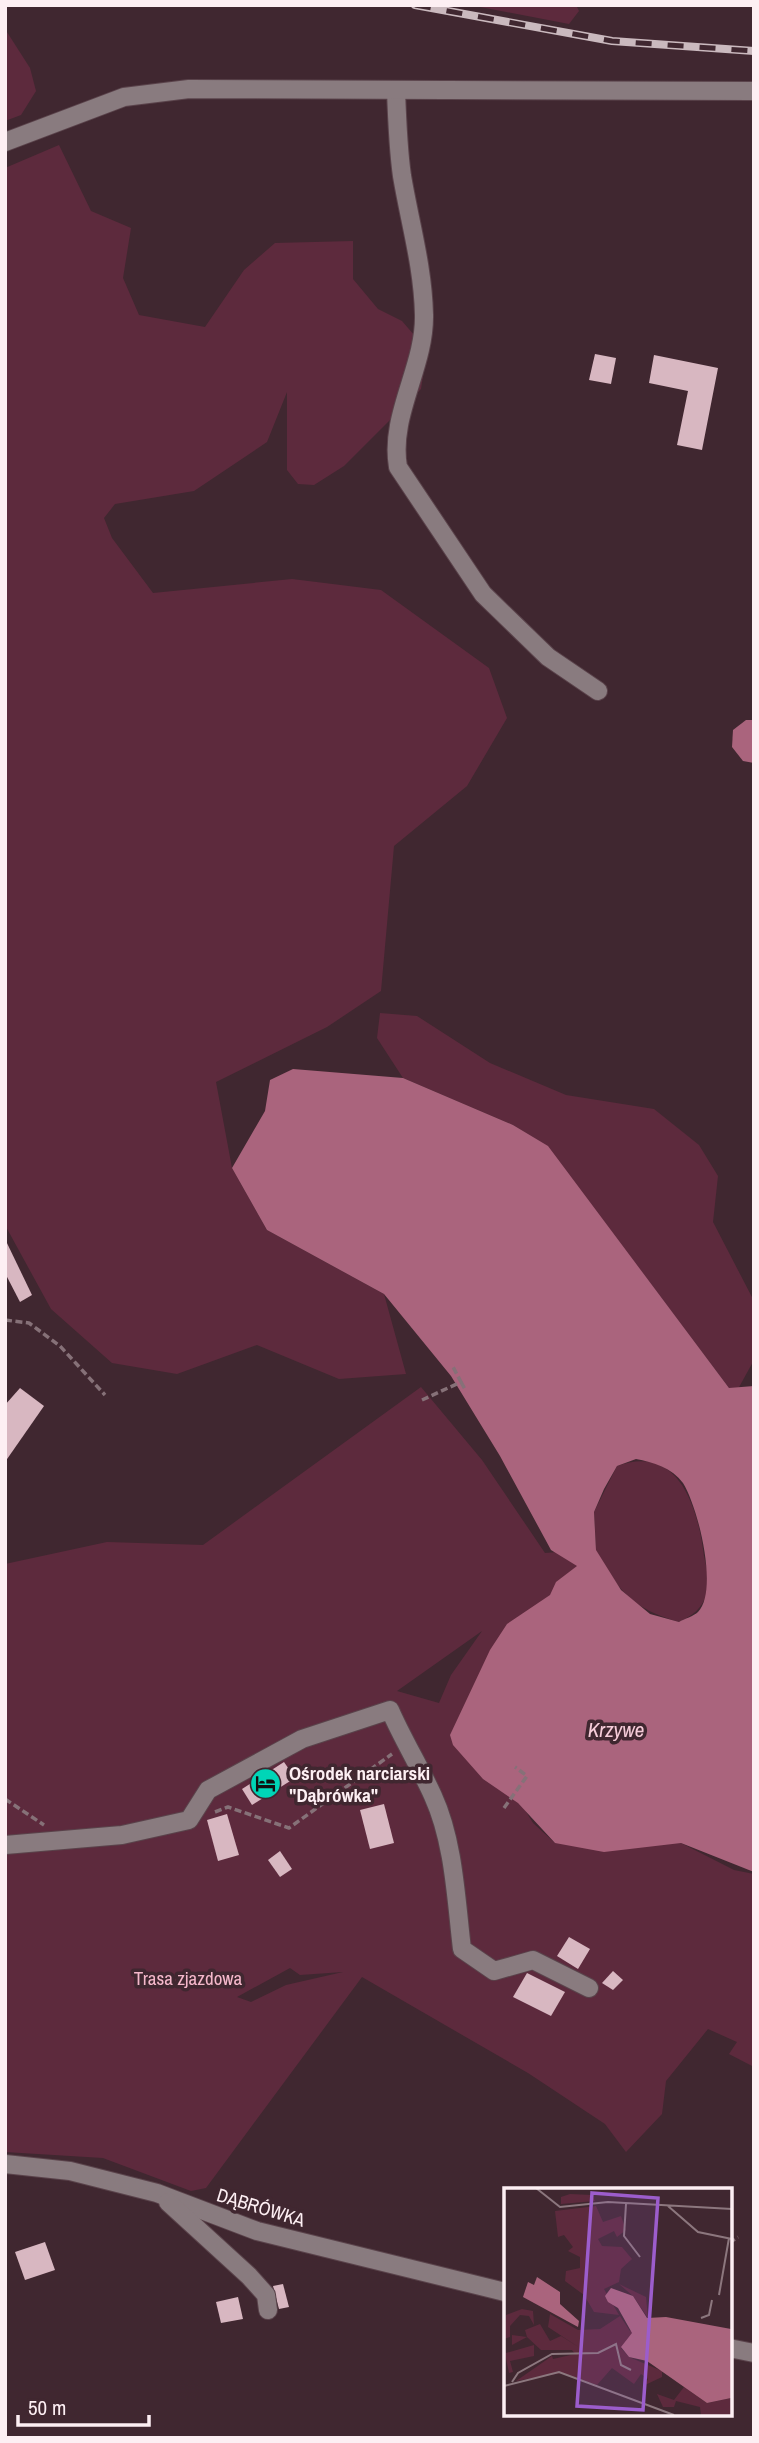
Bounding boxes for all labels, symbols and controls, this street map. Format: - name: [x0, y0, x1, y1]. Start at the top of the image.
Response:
- water label: Krzywe: [588, 1715, 644, 1744]
- place label: Ośrodek narciarski "Dąbrówka": [289, 1760, 430, 1808]
- hotel icon: Ośrodek narciarski "Dąbrówka": [249, 1767, 283, 1801]
- park label: Trasa zjazdowa: [134, 1965, 243, 1991]
- street label: DĄBRÓWKA: [214, 2181, 309, 2233]
- inset map: [504, 2188, 731, 2415]
- scale bar: [18, 2384, 149, 2428]
- text: 50 m: [28, 2393, 66, 2422]

